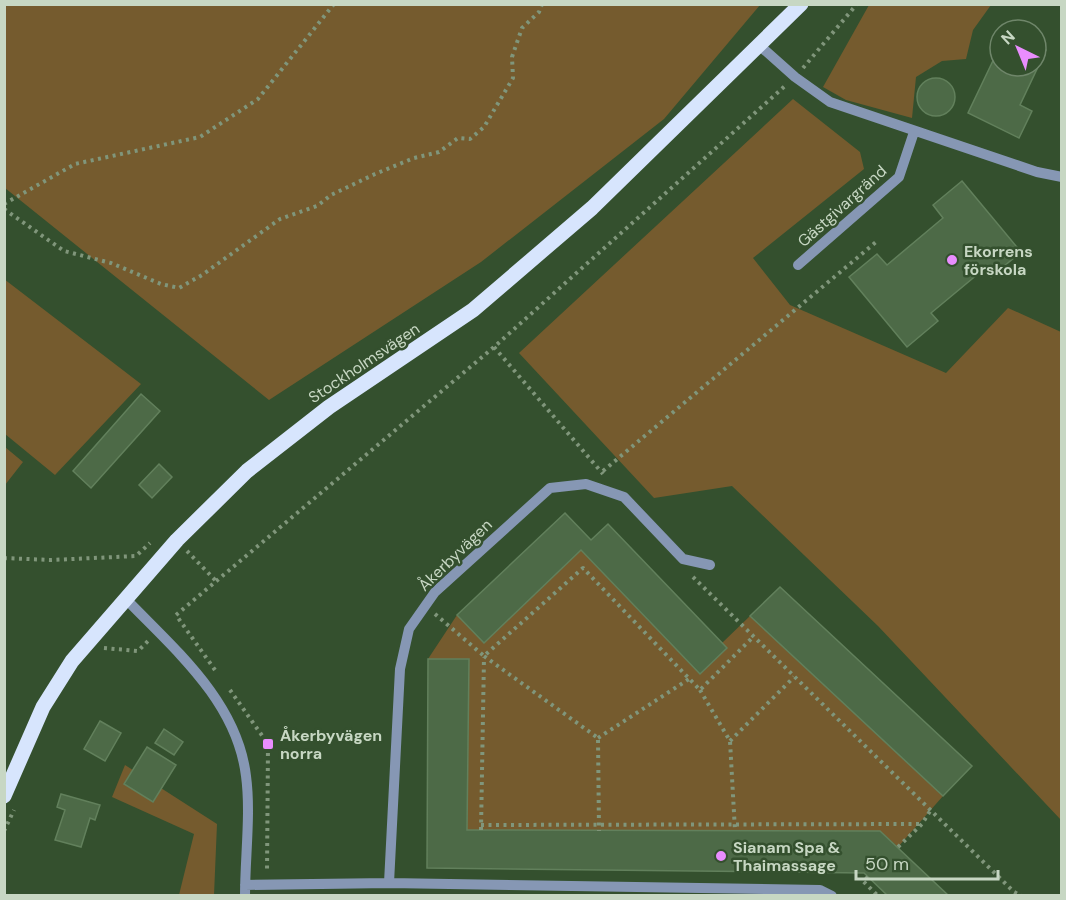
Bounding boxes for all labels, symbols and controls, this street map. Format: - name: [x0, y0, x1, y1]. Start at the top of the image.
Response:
- north arrow: [988, 18, 1048, 78]
- text: N: [997, 26, 1020, 49]
- street label: Gästgivargränd: [793, 160, 891, 252]
- place label: Ekorrens förskola: [964, 241, 1033, 280]
- marker: Ekorrens förskola: [945, 253, 959, 267]
- street label: Stockholmsvägen: [304, 318, 424, 408]
- street label: Åkerbyvägen: [414, 514, 496, 596]
- place label: Åkerbyvägen norra: [280, 725, 382, 764]
- marker: Åkerbyvägen norra: [261, 737, 275, 751]
- place label: Sianam Spa & Thaimassage: [733, 837, 841, 876]
- scale bar: [856, 843, 998, 881]
- marker: Sianam Spa & Thaimassage: [714, 849, 728, 863]
- text: 50 m: [865, 852, 909, 876]

